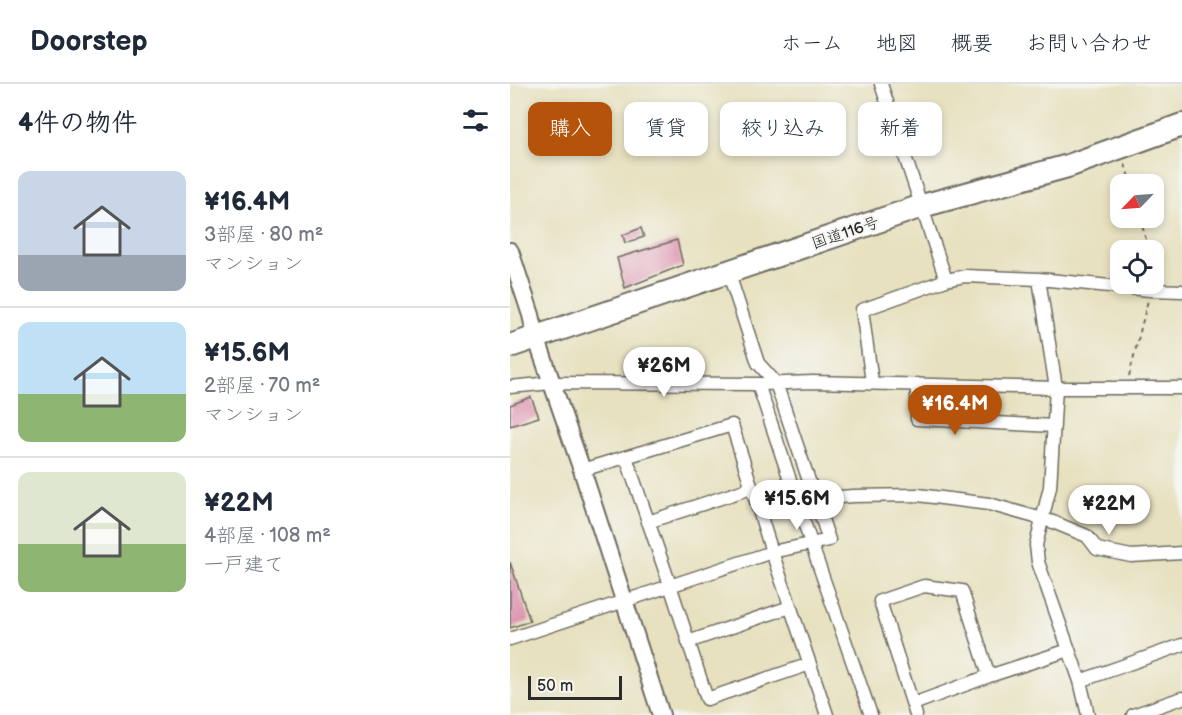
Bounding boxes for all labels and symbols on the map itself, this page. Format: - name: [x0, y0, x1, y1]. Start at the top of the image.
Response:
- north arrow: [1110, 174, 1164, 228]
- street label: 国道116号: [809, 213, 882, 254]
- pin: ¥26M: [628, 347, 700, 398]
- pin: ¥16.4M: [906, 385, 1004, 436]
- pin: ¥15.6M: [748, 480, 846, 531]
- pin: ¥22M: [1073, 485, 1145, 536]
- scale bar: [528, 673, 622, 700]

